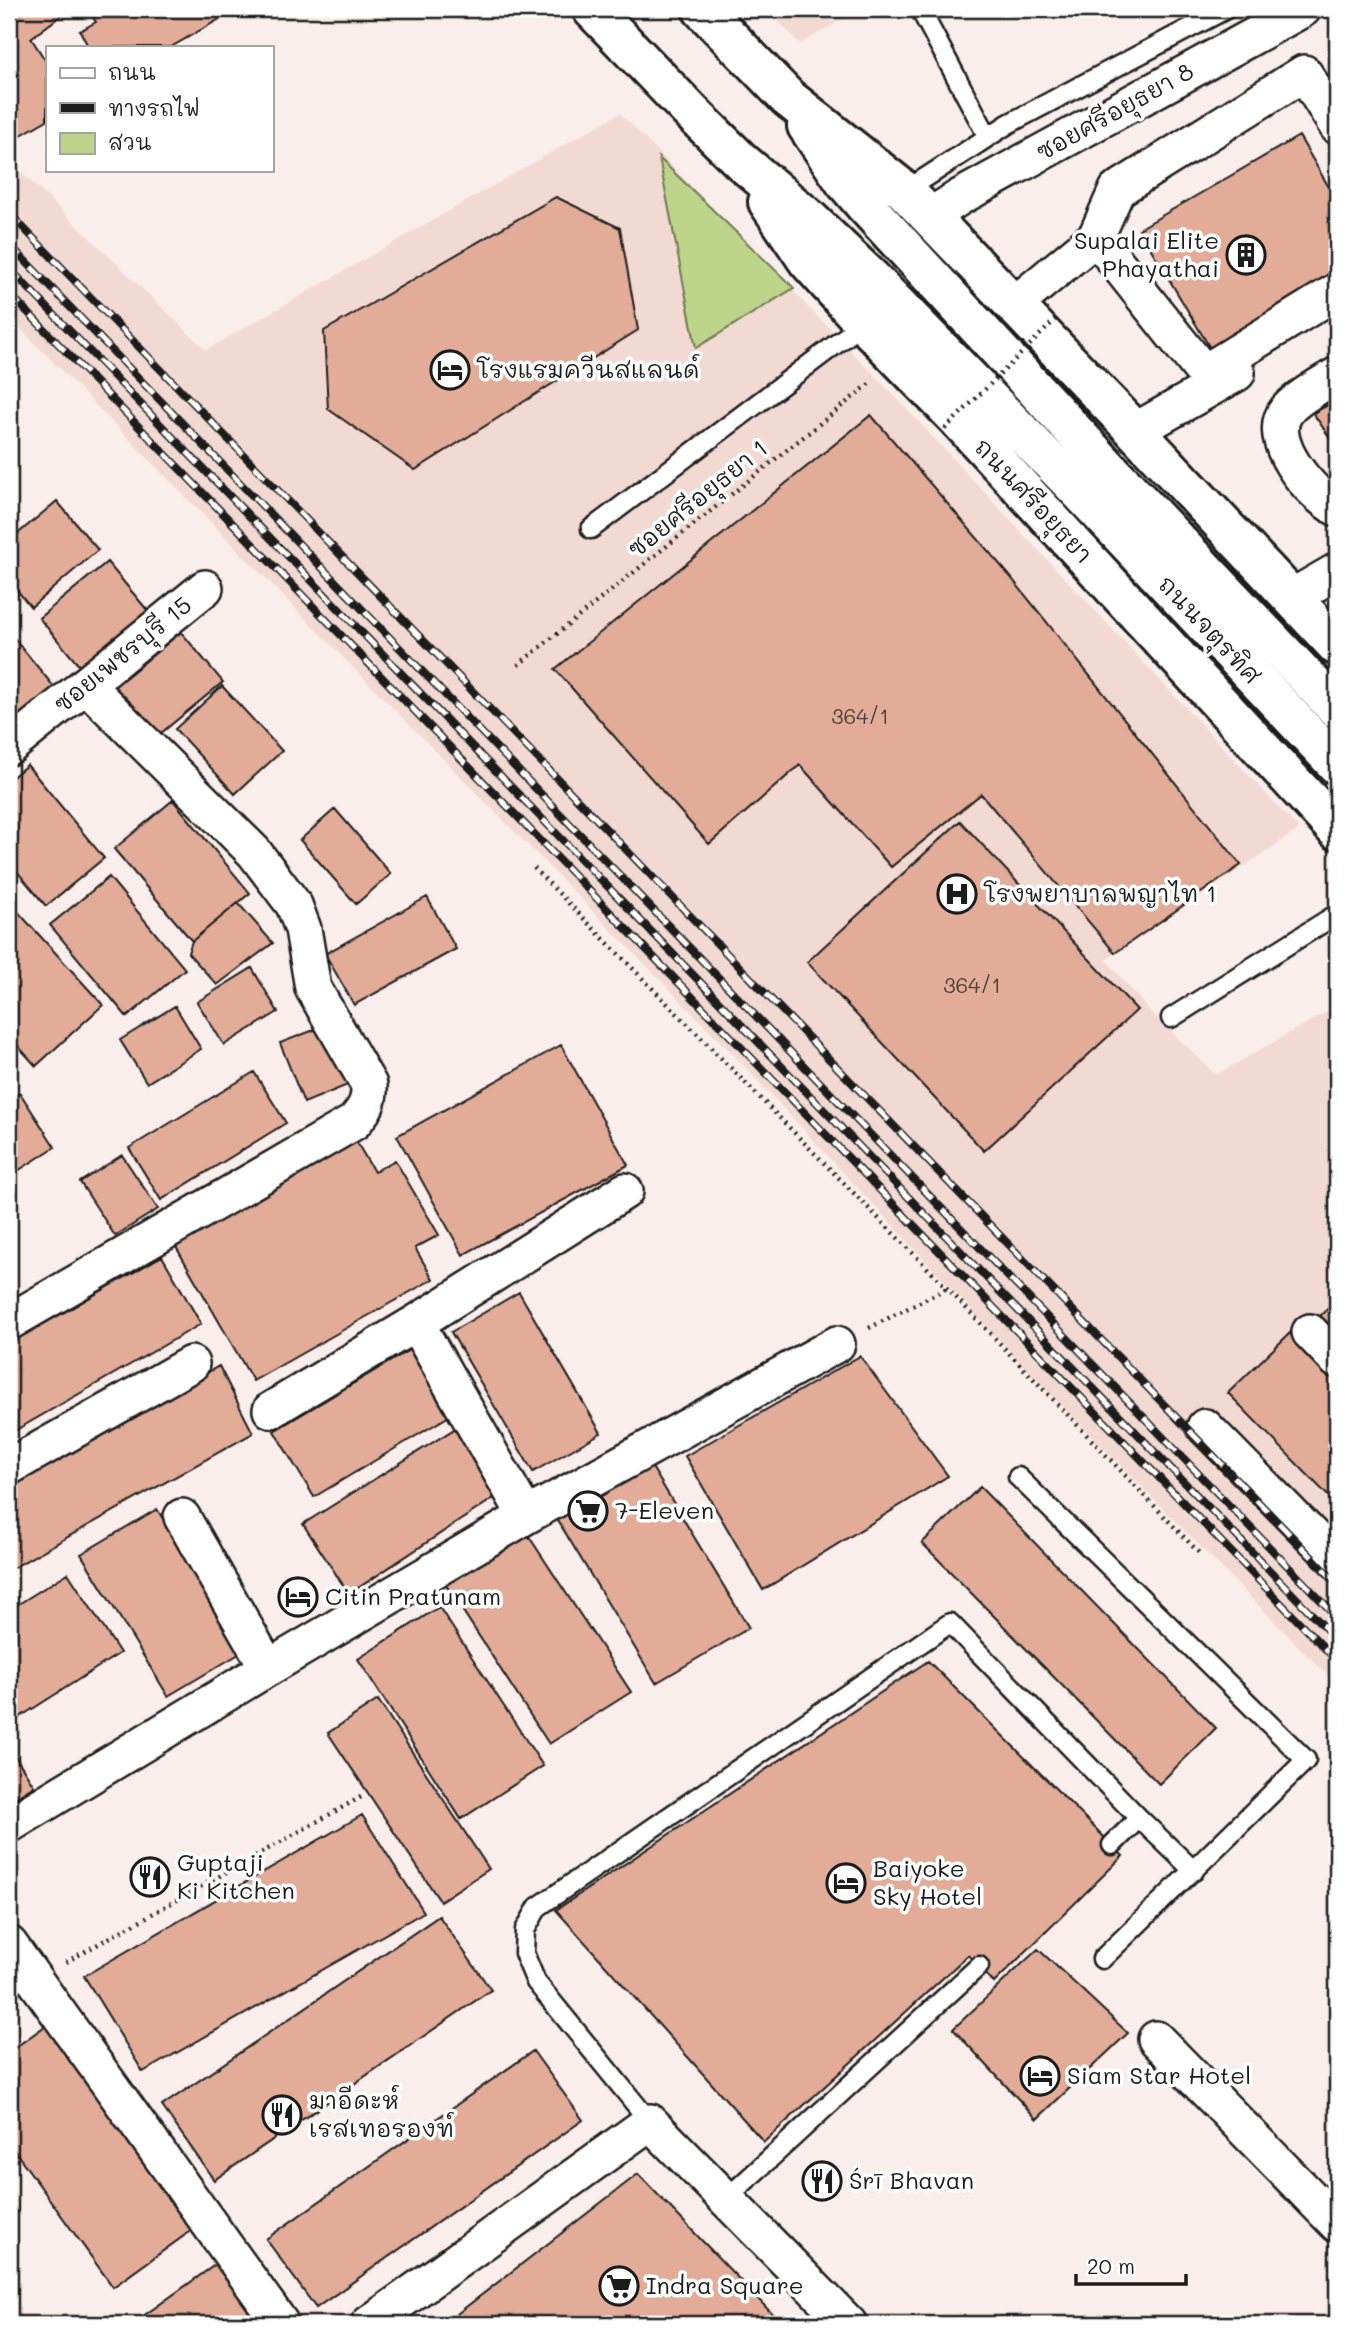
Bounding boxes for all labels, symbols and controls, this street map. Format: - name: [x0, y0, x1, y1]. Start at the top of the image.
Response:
- legend: [46, 46, 273, 172]
- street label: ซอยศรีอยุธยา 8: [1030, 55, 1200, 169]
- text: ถนน: [108, 58, 156, 85]
- text: ทางรถไฟ: [108, 94, 200, 121]
- text: สวน: [108, 128, 152, 155]
- place label: Supalai Elite Phayathai: [1074, 224, 1219, 283]
- building icon: Supalai Elite Phayathai: [1225, 234, 1267, 276]
- hotel icon: โรงแรมควีนสแลนด์: [429, 349, 471, 391]
- place label: โรงแรมควีนสแลนด์: [476, 353, 700, 384]
- street label: ถนนศรีอยุธยา: [966, 431, 1100, 571]
- street label: ซอยศรีอยุธยา 1: [621, 432, 775, 566]
- street label: ถนนจตุรทิศ: [1150, 568, 1268, 692]
- street label: ซอยเพชรบุรี 15: [47, 589, 199, 721]
- house number: 364/1: [831, 702, 889, 729]
- hospital icon: โรงพยาบาลพญาไท 1: [936, 873, 978, 915]
- place label: โรงพยาบาลพญาไท 1: [983, 877, 1217, 908]
- house number: 364/1: [943, 971, 1001, 998]
- supermarket icon: 7-Eleven: [567, 1490, 609, 1532]
- place label: 7-Eleven: [615, 1494, 714, 1525]
- hotel icon: Citin Pratunam: [277, 1576, 319, 1618]
- place label: Citin Pratunam: [325, 1580, 501, 1611]
- place label: Guptaji Ki Kitchen: [177, 1846, 295, 1905]
- place label: Baiyoke Sky Hotel: [873, 1852, 982, 1911]
- restaurant icon: Guptaji Ki Kitchen: [129, 1856, 171, 1898]
- hotel icon: Baiyoke Sky Hotel: [825, 1862, 867, 1904]
- hotel icon: Siam Star Hotel: [1019, 2055, 1061, 2097]
- place label: Siam Star Hotel: [1067, 2059, 1251, 2090]
- place label: มาอีดะห์ เรสเทอรองท์: [309, 2084, 454, 2143]
- restaurant icon: มาอีดะห์ เรสเทอรองท์: [261, 2094, 303, 2136]
- restaurant icon: Śrī Bhavan: [801, 2160, 843, 2202]
- place label: Śrī Bhavan: [849, 2164, 974, 2195]
- scale bar: [1076, 2242, 1187, 2286]
- text: 20 m: [1087, 2252, 1135, 2279]
- supermarket icon: Indra Square: [598, 2265, 640, 2307]
- place label: Indra Square: [646, 2269, 804, 2300]

